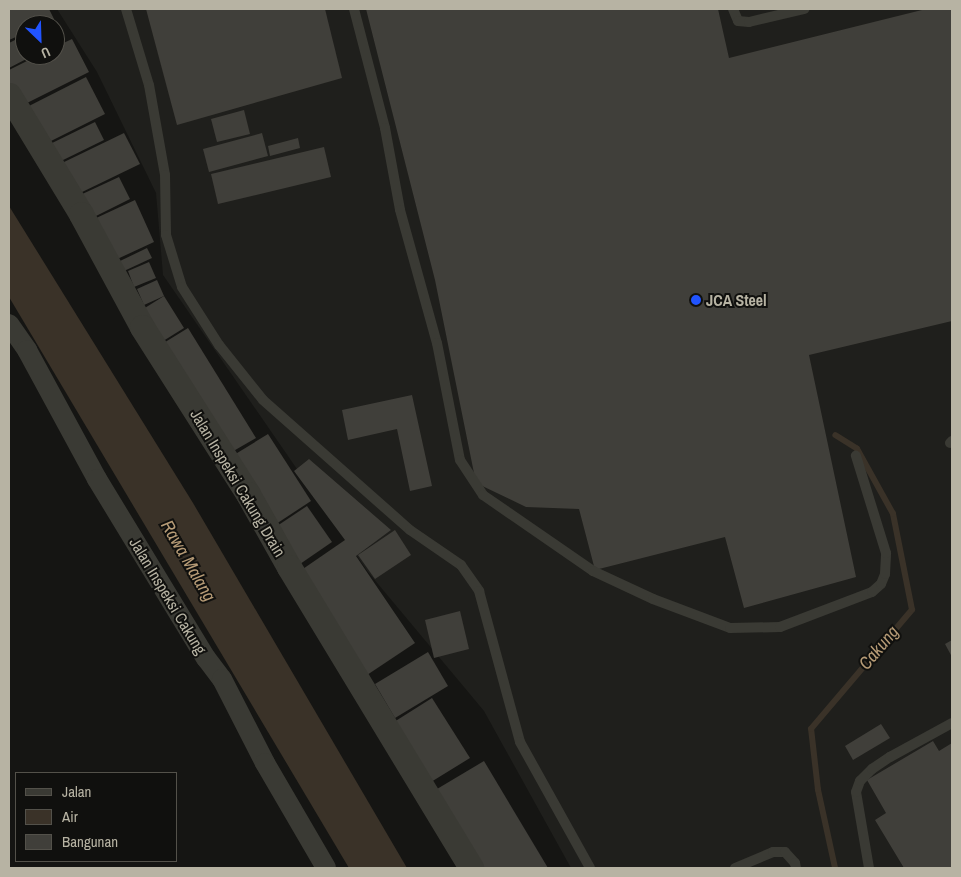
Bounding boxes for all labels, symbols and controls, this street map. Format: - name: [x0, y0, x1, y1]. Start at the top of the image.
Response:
- north arrow: [15, 15, 65, 65]
- text: U: [38, 43, 53, 63]
- place label: JCA Steel: [706, 290, 767, 310]
- marker: JCA Steel: [690, 294, 702, 306]
- street label: Jalan Inspeksi Cakung Drain: [186, 406, 290, 560]
- water label: Rawa Malang: [156, 517, 220, 605]
- street label: Jalan Inspeksi Cakung: [126, 534, 210, 658]
- water label: Cakung: [854, 622, 904, 674]
- legend: [15, 772, 178, 862]
- text: Jalan: [62, 781, 91, 802]
- text: Air: [62, 806, 78, 827]
- text: Bangunan: [62, 831, 118, 852]

